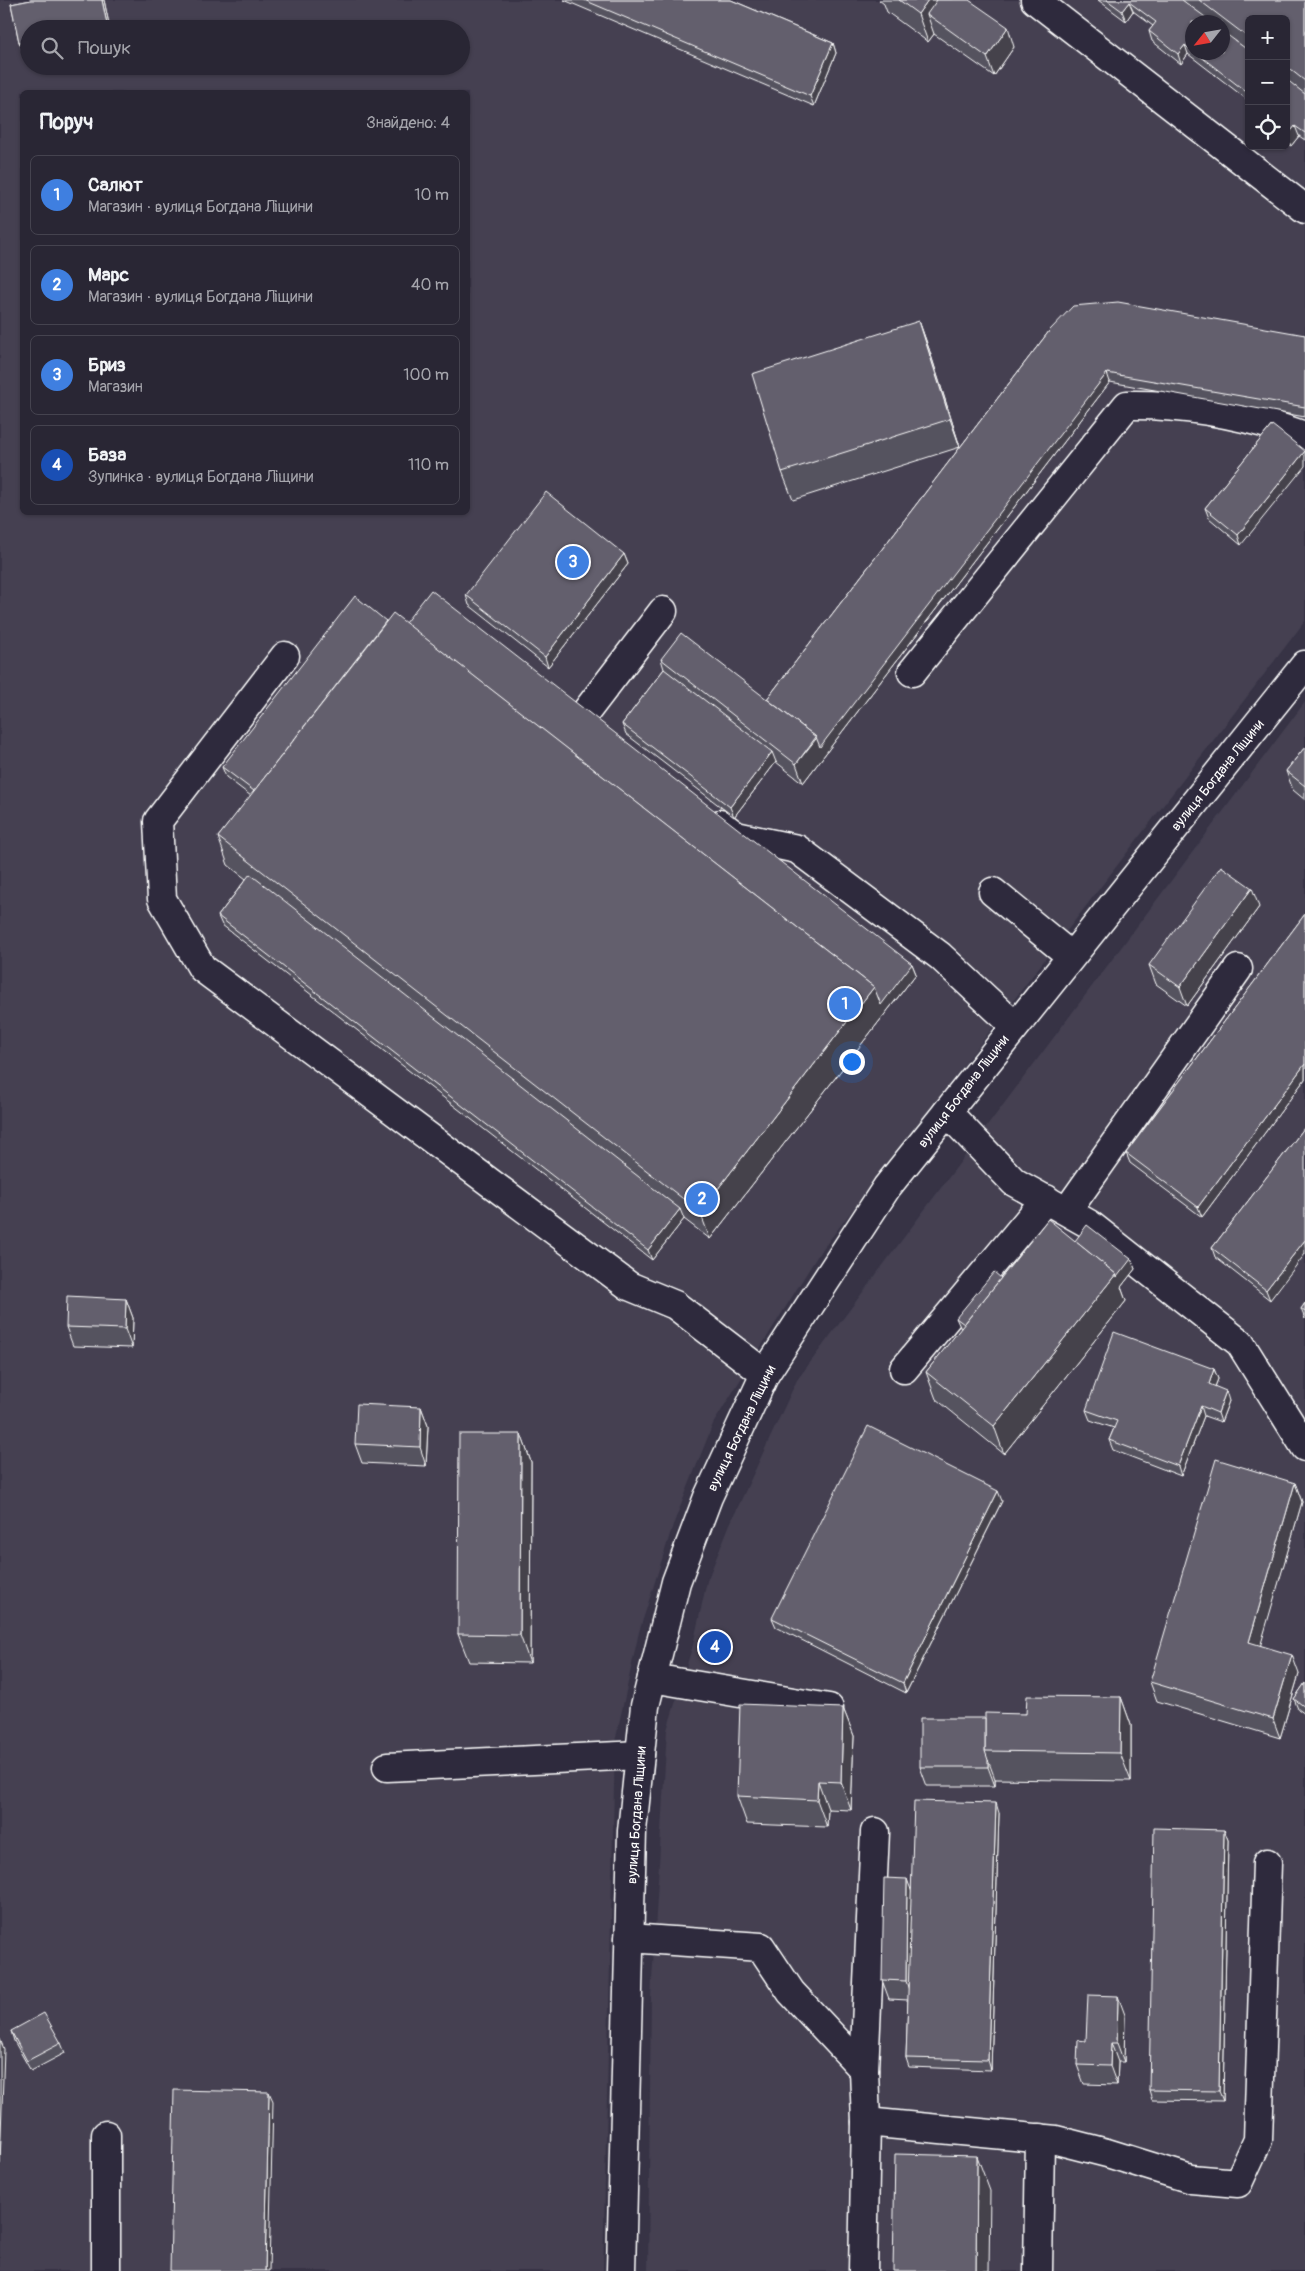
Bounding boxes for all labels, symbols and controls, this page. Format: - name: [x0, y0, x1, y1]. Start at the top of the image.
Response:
- north arrow: [1185, 15, 1230, 60]
- map controls: [1245, 15, 1290, 150]
- button: +: [1245, 15, 1290, 60]
- search box: [20, 20, 470, 75]
- icon: search: [38, 34, 66, 62]
- text: Пошук: [78, 36, 131, 60]
- button: −: [1245, 60, 1290, 105]
- button: locate: [1245, 105, 1290, 150]
- text: Поруч: [40, 109, 93, 136]
- text: Знайдено: 4: [366, 113, 450, 133]
- text: Салют: [88, 173, 143, 197]
- text: 1: [54, 185, 60, 205]
- text: 10 m: [414, 185, 449, 205]
- text: Магазин · вулиця Богдана Ліщини: [88, 197, 313, 217]
- text: Марс: [88, 263, 129, 287]
- text: 2: [53, 275, 61, 295]
- text: 40 m: [411, 275, 449, 295]
- text: Магазин · вулиця Богдана Ліщини: [88, 287, 313, 307]
- text: Бриз: [88, 353, 126, 377]
- text: 3: [53, 365, 61, 385]
- text: 100 m: [403, 365, 449, 385]
- text: Магазин: [88, 377, 143, 397]
- text: База: [88, 443, 126, 467]
- text: 4: [52, 455, 62, 475]
- text: 110 m: [408, 455, 449, 475]
- text: Зупинка · вулиця Богдана Ліщини: [88, 467, 313, 487]
- pin: 3: [557, 543, 589, 581]
- street label: вулиця Богдана Ліщини: [1167, 716, 1267, 834]
- pin: 1: [829, 985, 861, 1023]
- street label: вулиця Богдана Ліщини: [914, 1032, 1013, 1151]
- your location: [839, 1049, 865, 1075]
- pin: 2: [686, 1180, 718, 1218]
- street label: вулиця Богдана Ліщини: [704, 1362, 779, 1494]
- pin: 4: [699, 1628, 731, 1666]
- street label: вулиця Богдана Ліщини: [623, 1746, 650, 1885]

